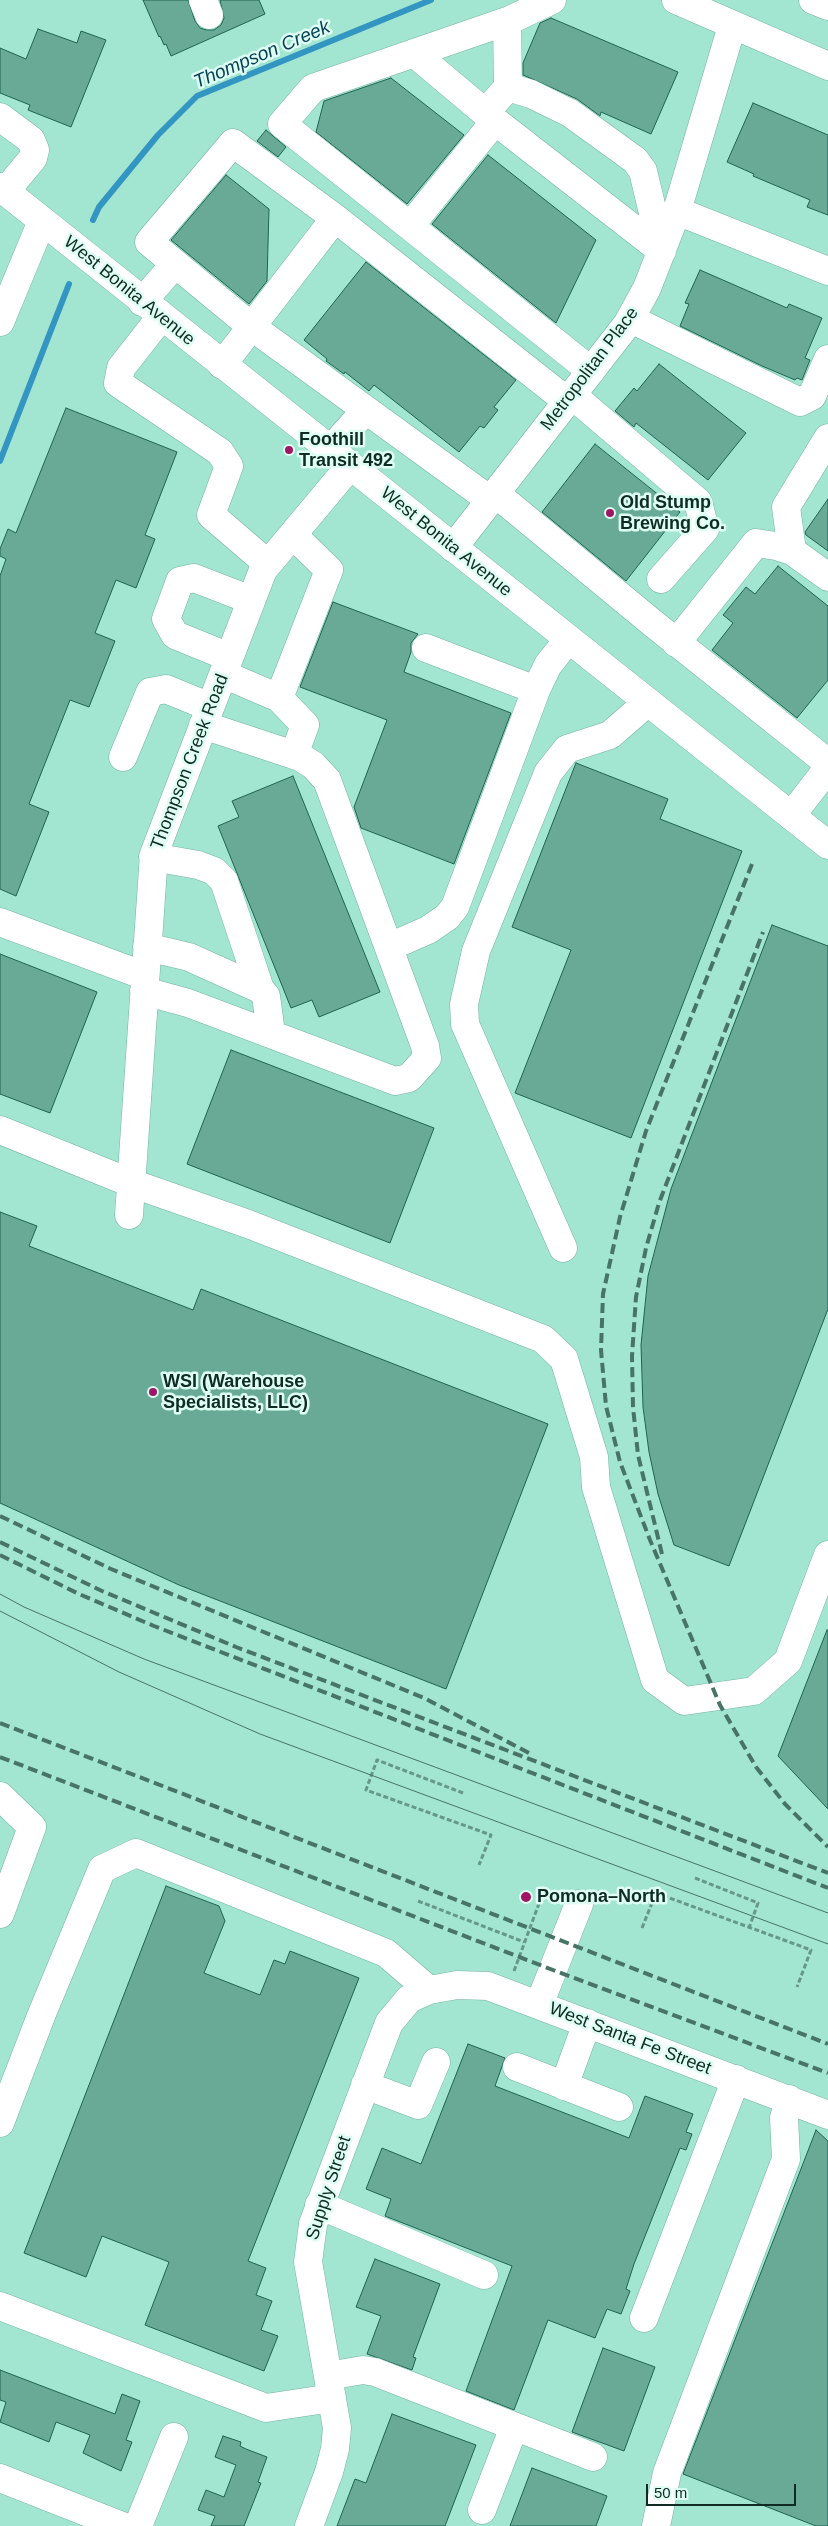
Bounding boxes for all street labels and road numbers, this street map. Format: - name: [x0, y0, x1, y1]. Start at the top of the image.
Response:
- street label: West Bonita Avenue: [59, 231, 199, 351]
- street label: Metropolitan Place: [537, 303, 643, 435]
- street label: West Bonita Avenue: [376, 482, 516, 602]
- street label: Thompson Creek Road: [147, 671, 233, 853]
- street label: West Santa Fe Street: [546, 1998, 714, 2080]
- street label: Supply Street: [302, 2133, 356, 2243]

